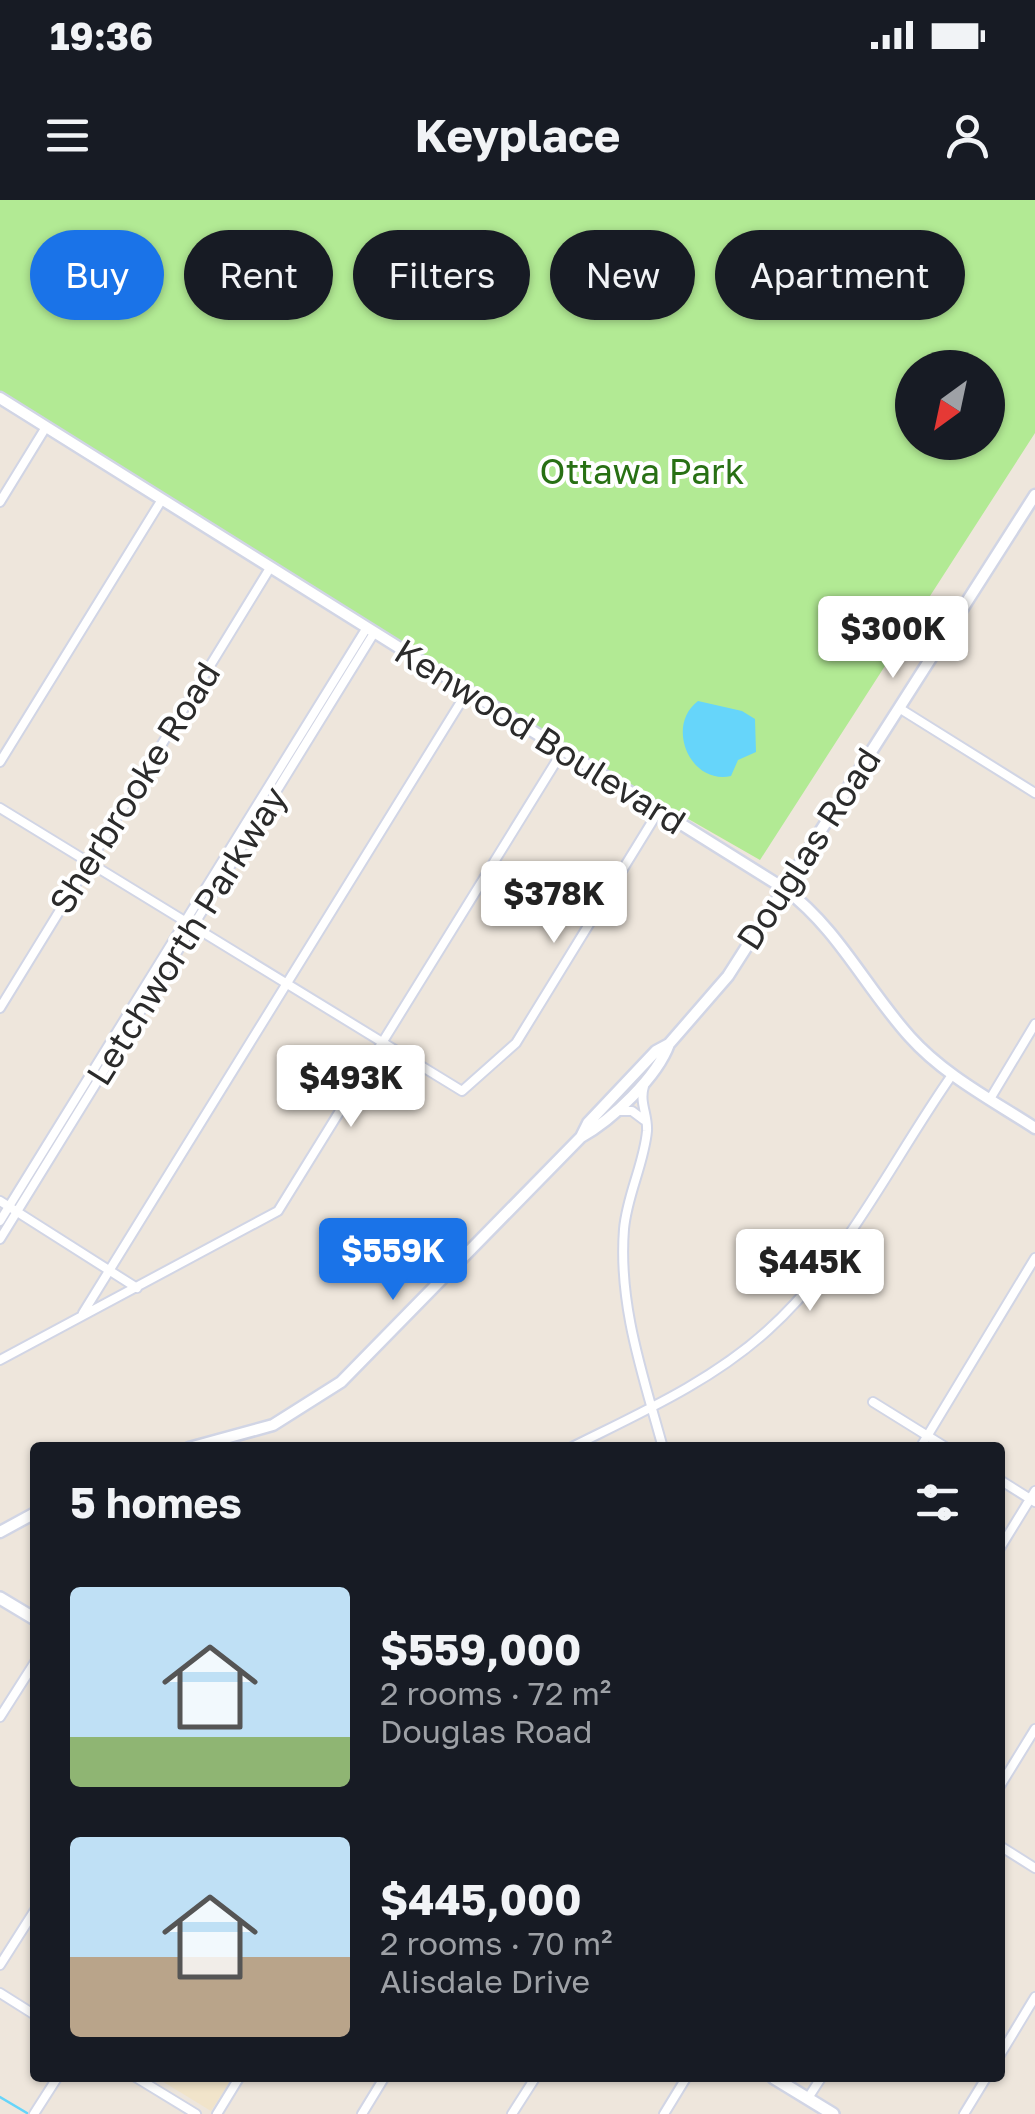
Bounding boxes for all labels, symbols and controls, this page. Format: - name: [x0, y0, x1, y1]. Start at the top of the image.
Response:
- text: 19:36: [50, 13, 153, 58]
- icon: menu: [40, 108, 95, 163]
- text: Keyplace: [415, 108, 620, 162]
- icon: person: [940, 108, 995, 163]
- chip: Buy: [30, 230, 164, 320]
- chip: Rent: [184, 230, 333, 320]
- chip: Filters: [353, 230, 530, 320]
- chip: New: [550, 230, 695, 320]
- chip: Apartment: [715, 230, 965, 320]
- north arrow: [895, 350, 1005, 460]
- map controls: [895, 350, 1005, 460]
- park label: Ottawa Park: [540, 450, 744, 492]
- pin: $300K: [823, 596, 963, 681]
- text: $300K: [840, 609, 946, 647]
- street label: Kenwood Boulevard: [388, 630, 693, 843]
- street label: Sherbrooke Road: [40, 654, 228, 921]
- street label: Douglas Road: [727, 740, 889, 957]
- street label: Letchworth Parkway: [77, 778, 295, 1093]
- pin: $378K: [484, 861, 624, 946]
- text: $378K: [503, 874, 605, 912]
- pin: $493K: [281, 1045, 421, 1130]
- text: $493K: [299, 1058, 403, 1096]
- pin: $559K: [323, 1218, 463, 1303]
- pin: $445K: [740, 1229, 880, 1314]
- text: $559K: [341, 1231, 445, 1269]
- text: $445K: [758, 1242, 862, 1280]
- icon: filters: [910, 1475, 965, 1530]
- text: 5 homes: [70, 1477, 242, 1527]
- text: $559,000: [380, 1624, 581, 1674]
- icon: home: [150, 1627, 270, 1747]
- text: 2 rooms · 72 m²: [380, 1674, 611, 1712]
- text: Douglas Road: [380, 1712, 592, 1750]
- text: $445,000: [380, 1874, 582, 1924]
- icon: home: [150, 1877, 270, 1997]
- text: 2 rooms · 70 m²: [380, 1924, 613, 1962]
- text: Alisdale Drive: [380, 1962, 590, 2000]

